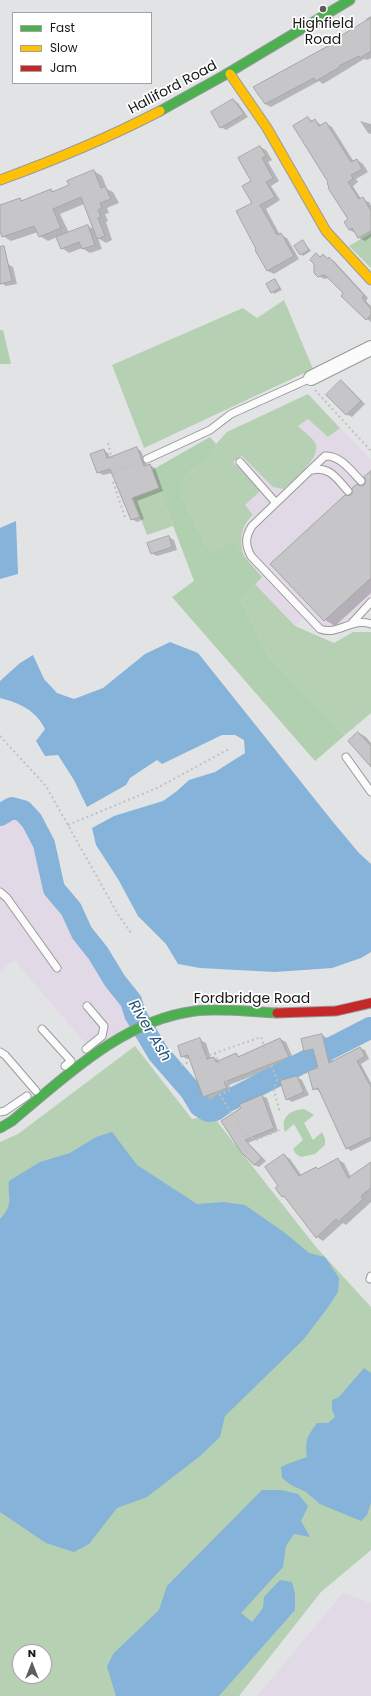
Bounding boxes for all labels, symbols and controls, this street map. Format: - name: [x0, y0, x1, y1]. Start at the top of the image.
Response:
- marker: Highfield Road: [318, 4, 328, 14]
- legend: [12, 12, 152, 84]
- place label: Highfield Road: [292, 16, 354, 48]
- text: Fast: [50, 19, 75, 36]
- text: Slow: [50, 39, 78, 56]
- street label: Halliford Road: [126, 58, 220, 118]
- text: Jam: [50, 59, 77, 76]
- street label: Fordbridge Road: [194, 991, 310, 1007]
- water label: River Ash: [124, 997, 174, 1065]
- north arrow: [12, 1644, 52, 1684]
- text: N: [28, 1645, 36, 1661]

